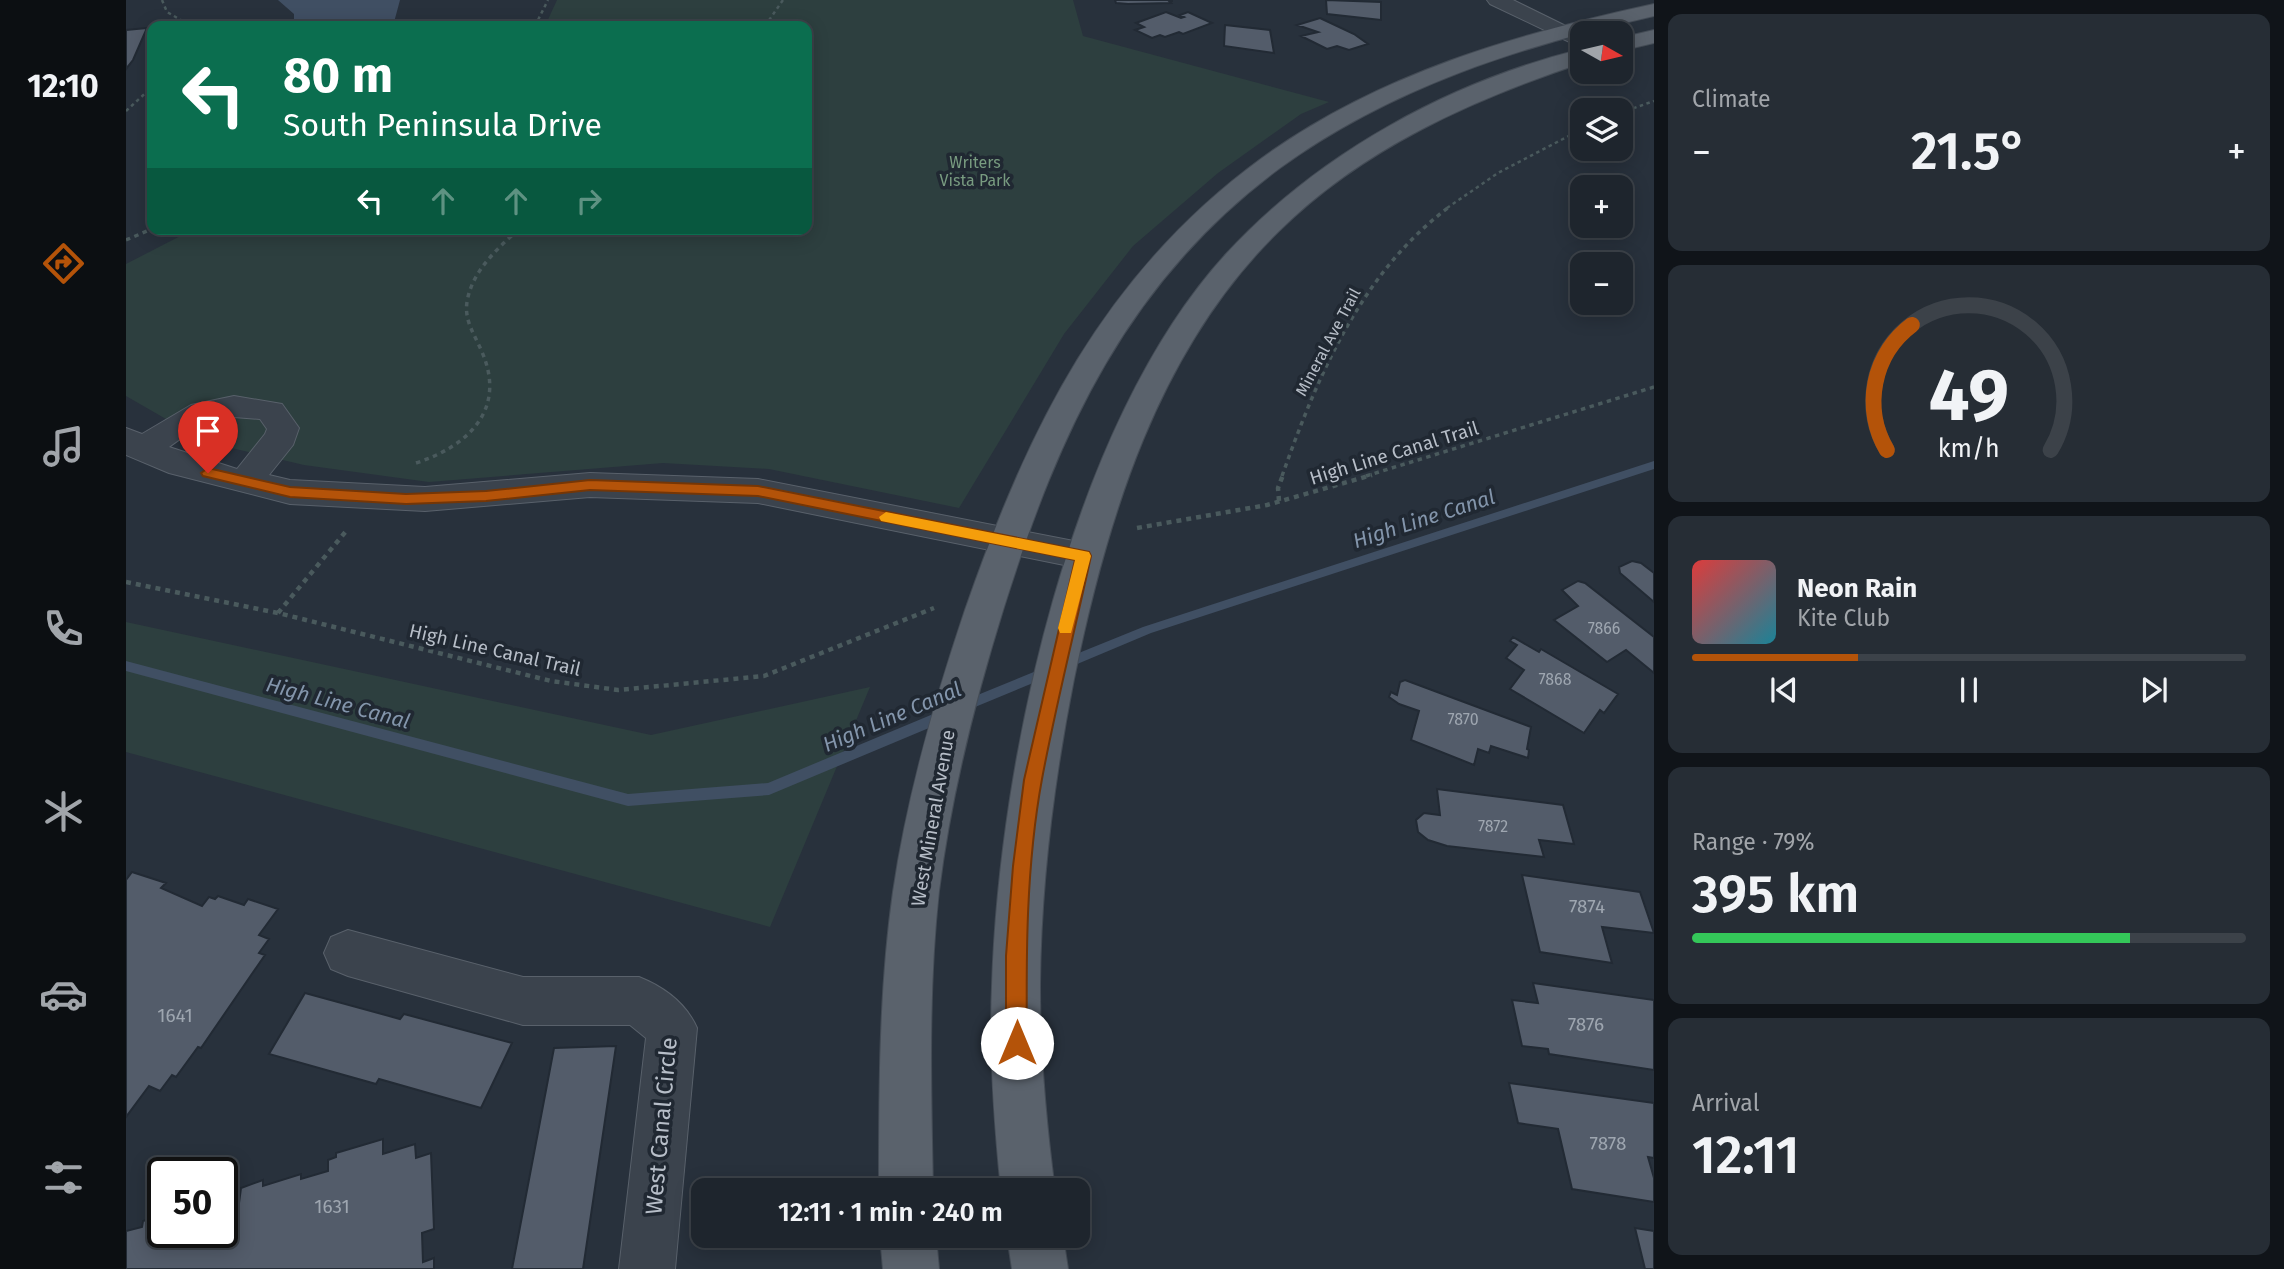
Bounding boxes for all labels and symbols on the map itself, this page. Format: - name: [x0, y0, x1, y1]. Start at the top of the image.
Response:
- north arrow: [1570, 21, 1633, 84]
- park label: Writers Vista Park: [940, 153, 1011, 190]
- street label: Mineral Ave Trail: [1292, 285, 1365, 399]
- pin: [178, 401, 238, 473]
- street label: High Line Canal Trail: [1307, 416, 1482, 490]
- water label: High Line Canal: [1350, 484, 1498, 554]
- street label: High Line Canal Trail: [407, 619, 584, 681]
- house number: 7866: [1588, 619, 1620, 638]
- house number: 7868: [1539, 670, 1572, 689]
- water label: High Line Canal: [263, 671, 413, 735]
- water label: High Line Canal: [819, 676, 965, 758]
- house number: 7870: [1447, 710, 1479, 729]
- street label: West Mineral Avenue: [906, 728, 960, 908]
- house number: 7872: [1478, 817, 1508, 836]
- house number: 7874: [1569, 895, 1605, 918]
- house number: 1641: [157, 1004, 193, 1027]
- position arrow: [980, 1006, 1054, 1080]
- house number: 7876: [1568, 1013, 1604, 1036]
- street label: West Canal Circle: [639, 1036, 683, 1216]
- house number: 7878: [1590, 1132, 1626, 1155]
- speed limit sign: 50: [147, 1157, 238, 1248]
- house number: 1631: [314, 1195, 350, 1218]

